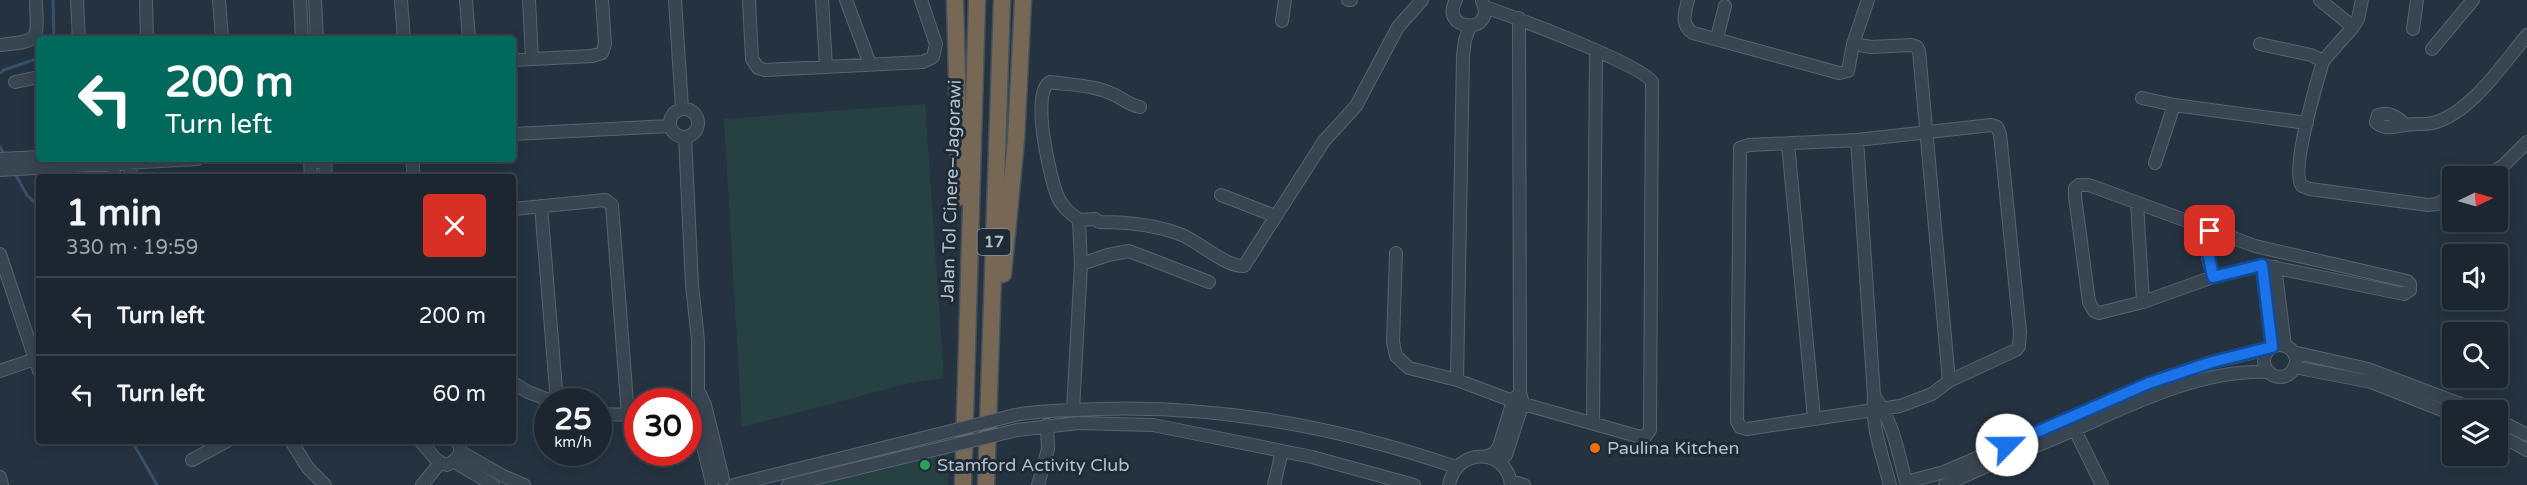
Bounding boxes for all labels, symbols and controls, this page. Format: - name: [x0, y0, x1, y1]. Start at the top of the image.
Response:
- text: 200 m: [165, 57, 294, 108]
- icon: left: [66, 60, 144, 138]
- street label: Jalan Tol Cinere–Jagorawi: [936, 80, 966, 302]
- text: Turn left: [165, 108, 272, 141]
- north arrow: [2442, 166, 2508, 232]
- map controls: [2442, 166, 2508, 466]
- text: 1 min: [66, 192, 162, 235]
- button: close: [423, 194, 486, 257]
- pin: [2184, 205, 2235, 256]
- icon: arrive: [2193, 214, 2226, 247]
- road number: 17: [978, 229, 1010, 255]
- text: 330 m · 19:59: [66, 236, 198, 260]
- button: sound: [2442, 244, 2508, 310]
- icon: left: [66, 300, 99, 333]
- text: Turn left: [117, 303, 205, 329]
- text: 200 m: [419, 303, 486, 329]
- button: search: [2442, 322, 2508, 388]
- icon: left: [66, 378, 99, 411]
- text: Turn left: [117, 381, 205, 407]
- text: 60 m: [432, 381, 486, 407]
- speed limit sign: 30: [624, 388, 702, 466]
- button: layers: [2442, 400, 2508, 466]
- text: 25: [554, 401, 592, 438]
- position arrow: [1975, 413, 2039, 477]
- text: km/h: [554, 433, 592, 451]
- place label: Paulina Kitchen: [1607, 437, 1739, 459]
- marker: Paulina Kitchen: [1588, 441, 1602, 455]
- place label: Stamford Activity Club: [937, 454, 1130, 476]
- marker: Stamford Activity Club: [918, 458, 932, 472]

